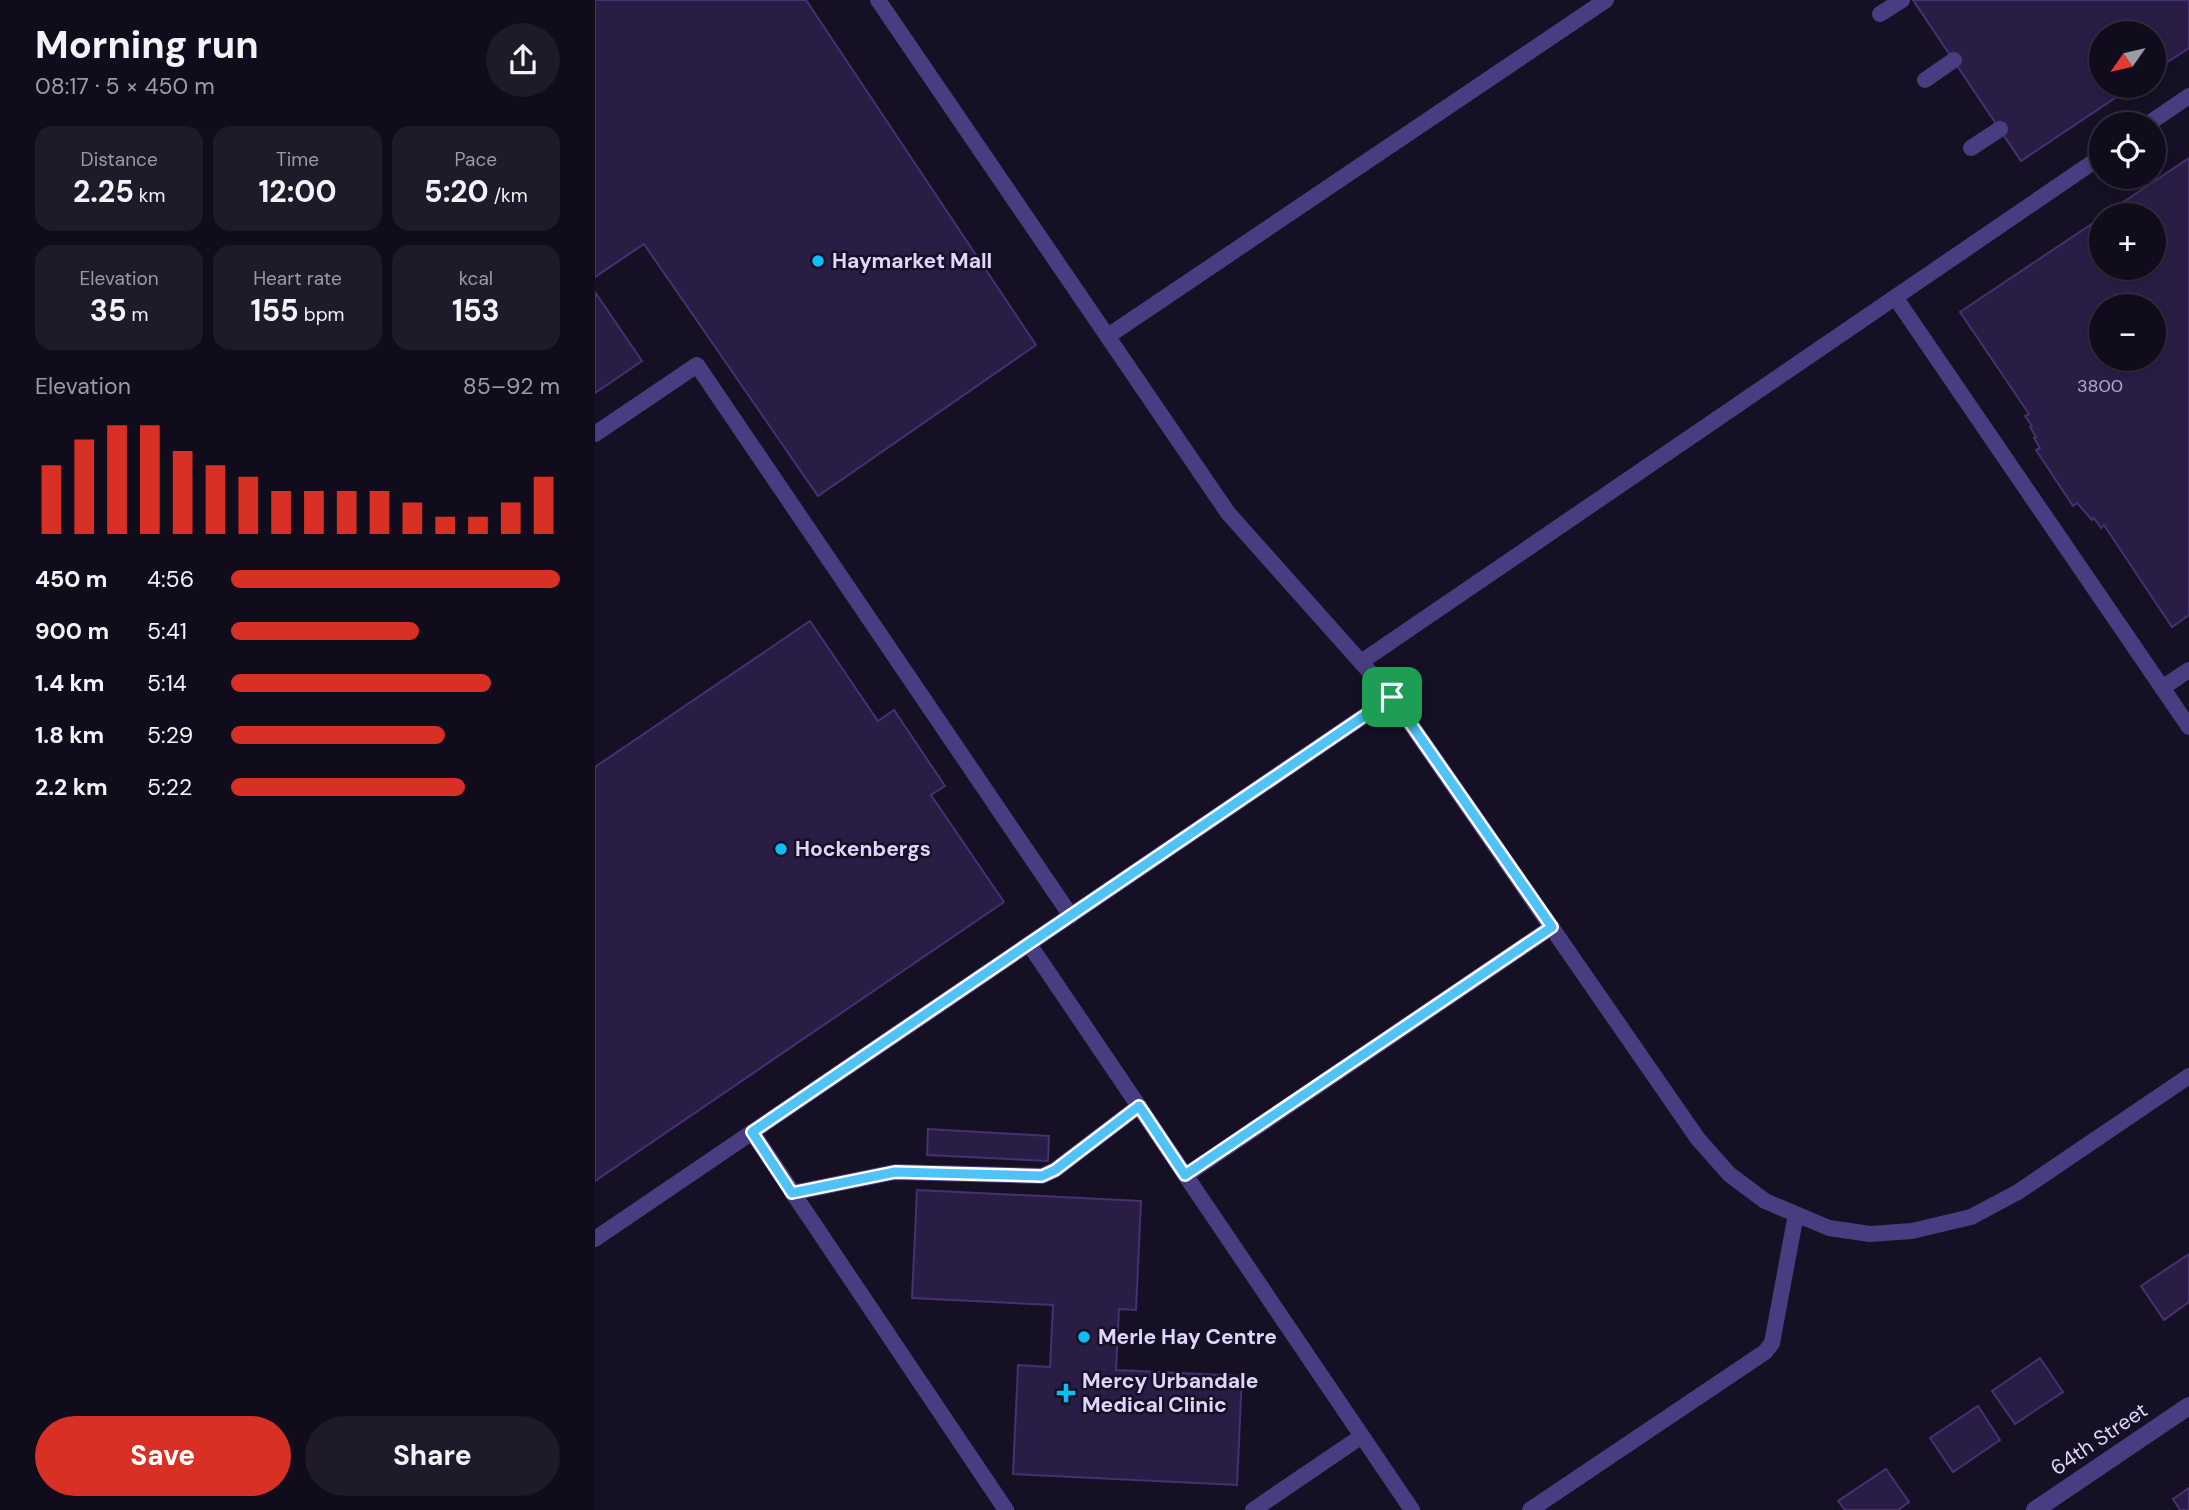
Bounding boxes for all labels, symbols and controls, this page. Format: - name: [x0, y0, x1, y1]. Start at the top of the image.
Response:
- text: Morning run: [35, 20, 259, 70]
- north arrow: [2089, 21, 2167, 98]
- map controls: [2089, 21, 2166, 371]
- button: share: [486, 23, 560, 97]
- text: 08:17 · 5 × 450 m: [35, 71, 215, 101]
- button: locate: [2089, 112, 2166, 189]
- text: Distance: [81, 147, 158, 172]
- text: Time: [276, 147, 319, 172]
- text: Pace: [455, 147, 497, 172]
- text: 2.25: [73, 172, 134, 211]
- text: 12:00: [258, 172, 337, 211]
- text: 5:20: [424, 172, 489, 211]
- text: km: [134, 183, 165, 208]
- text: /km: [489, 183, 528, 208]
- button: +: [2089, 203, 2166, 280]
- place label: Haymarket Mall: [832, 247, 992, 275]
- marker: Haymarket Mall: [810, 253, 826, 269]
- text: Elevation: [80, 266, 159, 291]
- text: Heart rate: [253, 266, 342, 291]
- text: kcal: [459, 266, 493, 291]
- text: 35: [90, 291, 127, 330]
- text: 155: [250, 291, 299, 330]
- text: 153: [452, 291, 500, 330]
- button: −: [2089, 294, 2166, 371]
- text: m: [127, 302, 149, 327]
- text: bpm: [299, 302, 345, 327]
- text: Elevation: [35, 371, 131, 401]
- text: 85–92 m: [463, 371, 560, 401]
- house number: 3800: [2077, 374, 2123, 398]
- text: 450 m: [35, 564, 108, 594]
- text: 4:56: [147, 564, 194, 594]
- text: 900 m: [35, 616, 109, 646]
- text: 5:41: [147, 616, 187, 646]
- pin: [1362, 667, 1422, 727]
- text: 1.4 km: [35, 668, 104, 698]
- text: 5:14: [147, 668, 187, 698]
- icon: arrive: [1373, 678, 1411, 716]
- text: 1.8 km: [35, 720, 104, 750]
- text: 5:29: [147, 720, 193, 750]
- text: 2.2 km: [35, 772, 108, 802]
- text: 5:22: [147, 772, 192, 802]
- place label: Hockenbergs: [795, 835, 931, 863]
- marker: Hockenbergs: [773, 841, 789, 857]
- place label: Merle Hay Centre: [1098, 1323, 1277, 1351]
- marker: Merle Hay Centre: [1076, 1329, 1092, 1345]
- place label: Mercy Urbandale Medical Clinic: [1082, 1367, 1258, 1419]
- marker: Mercy Urbandale Medical Clinic: [1056, 1383, 1076, 1403]
- street label: 64th Street: [2045, 1396, 2153, 1482]
- button: Save: [35, 1416, 291, 1496]
- button: Share: [305, 1416, 560, 1496]

